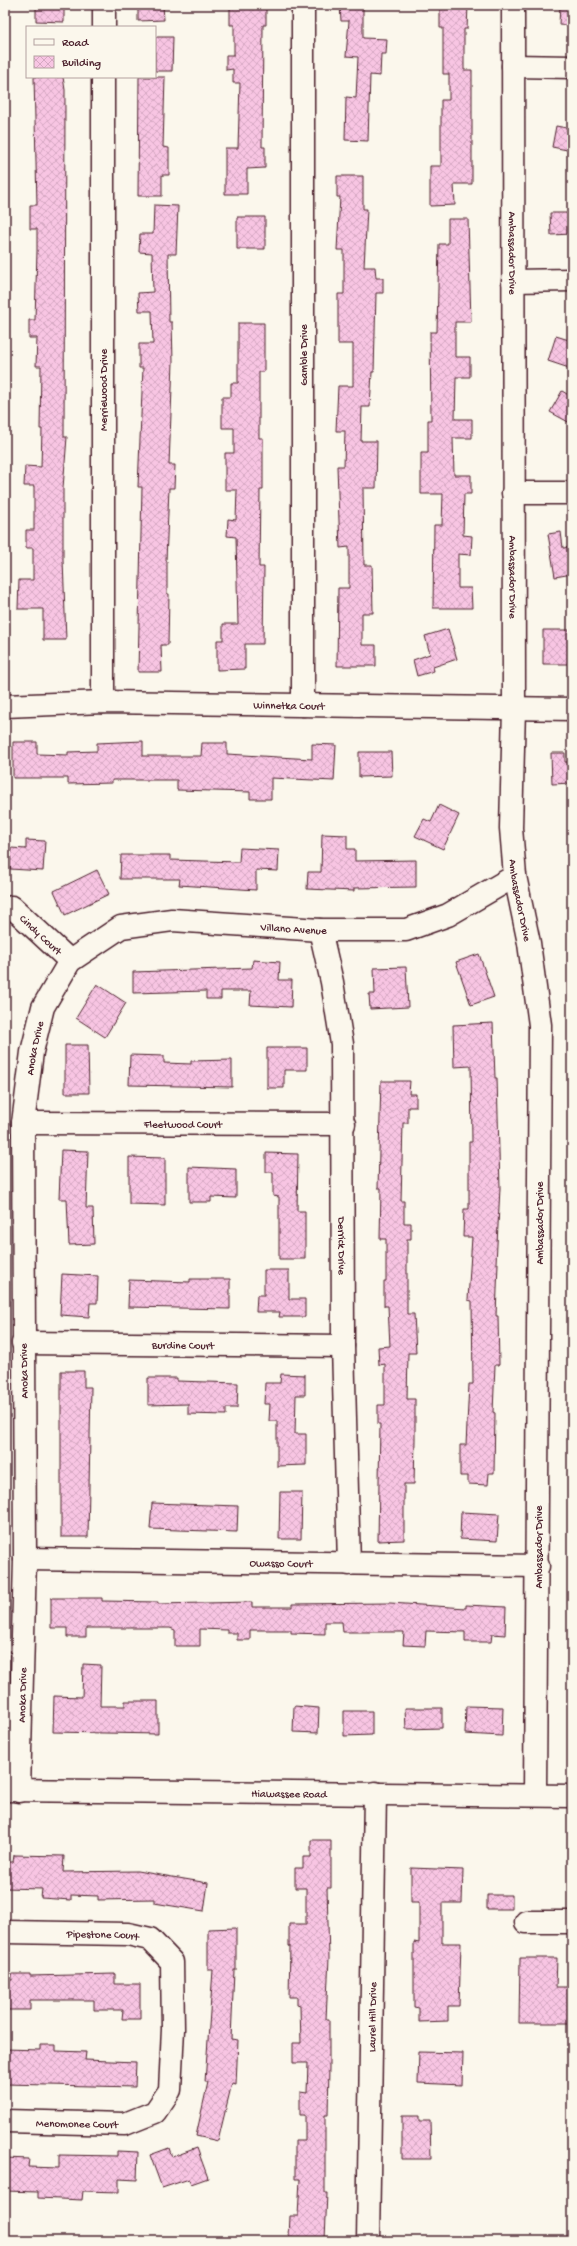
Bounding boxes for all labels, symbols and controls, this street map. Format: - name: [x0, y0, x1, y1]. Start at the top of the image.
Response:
- legend: [26, 26, 156, 78]
- text: Road: [62, 37, 89, 51]
- text: Building: [61, 57, 101, 71]
- street label: Ambassador Drive: [505, 211, 517, 295]
- street label: Gamble Drive: [299, 324, 311, 386]
- street label: Merriewood Drive: [99, 349, 111, 431]
- street label: Ambassador Drive: [506, 535, 518, 619]
- street label: Winnetka Court: [253, 700, 326, 713]
- street label: Ambassador Drive: [506, 859, 533, 943]
- street label: Cindy Court: [16, 913, 65, 959]
- street label: Villano Avenue: [259, 922, 327, 938]
- street label: Anoka Drive: [25, 1020, 47, 1076]
- street label: Fleetwood Court: [143, 1119, 224, 1132]
- street label: Ambassador Drive: [535, 1181, 547, 1265]
- street label: Derrick Drive: [335, 1216, 347, 1275]
- street label: Burdine Court: [151, 1340, 216, 1353]
- street label: Anoka Drive: [19, 1343, 31, 1399]
- street label: Ambassador Drive: [534, 1505, 546, 1589]
- street label: Owasso Court: [249, 1558, 314, 1571]
- street label: Anoka Drive: [17, 1667, 30, 1723]
- street label: Hiawassee Road: [251, 1789, 328, 1801]
- street label: Pipestone Court: [66, 1929, 141, 1945]
- street label: Laurel Hill Drive: [367, 1982, 380, 2052]
- street label: Menomonee Court: [36, 2118, 120, 2132]

